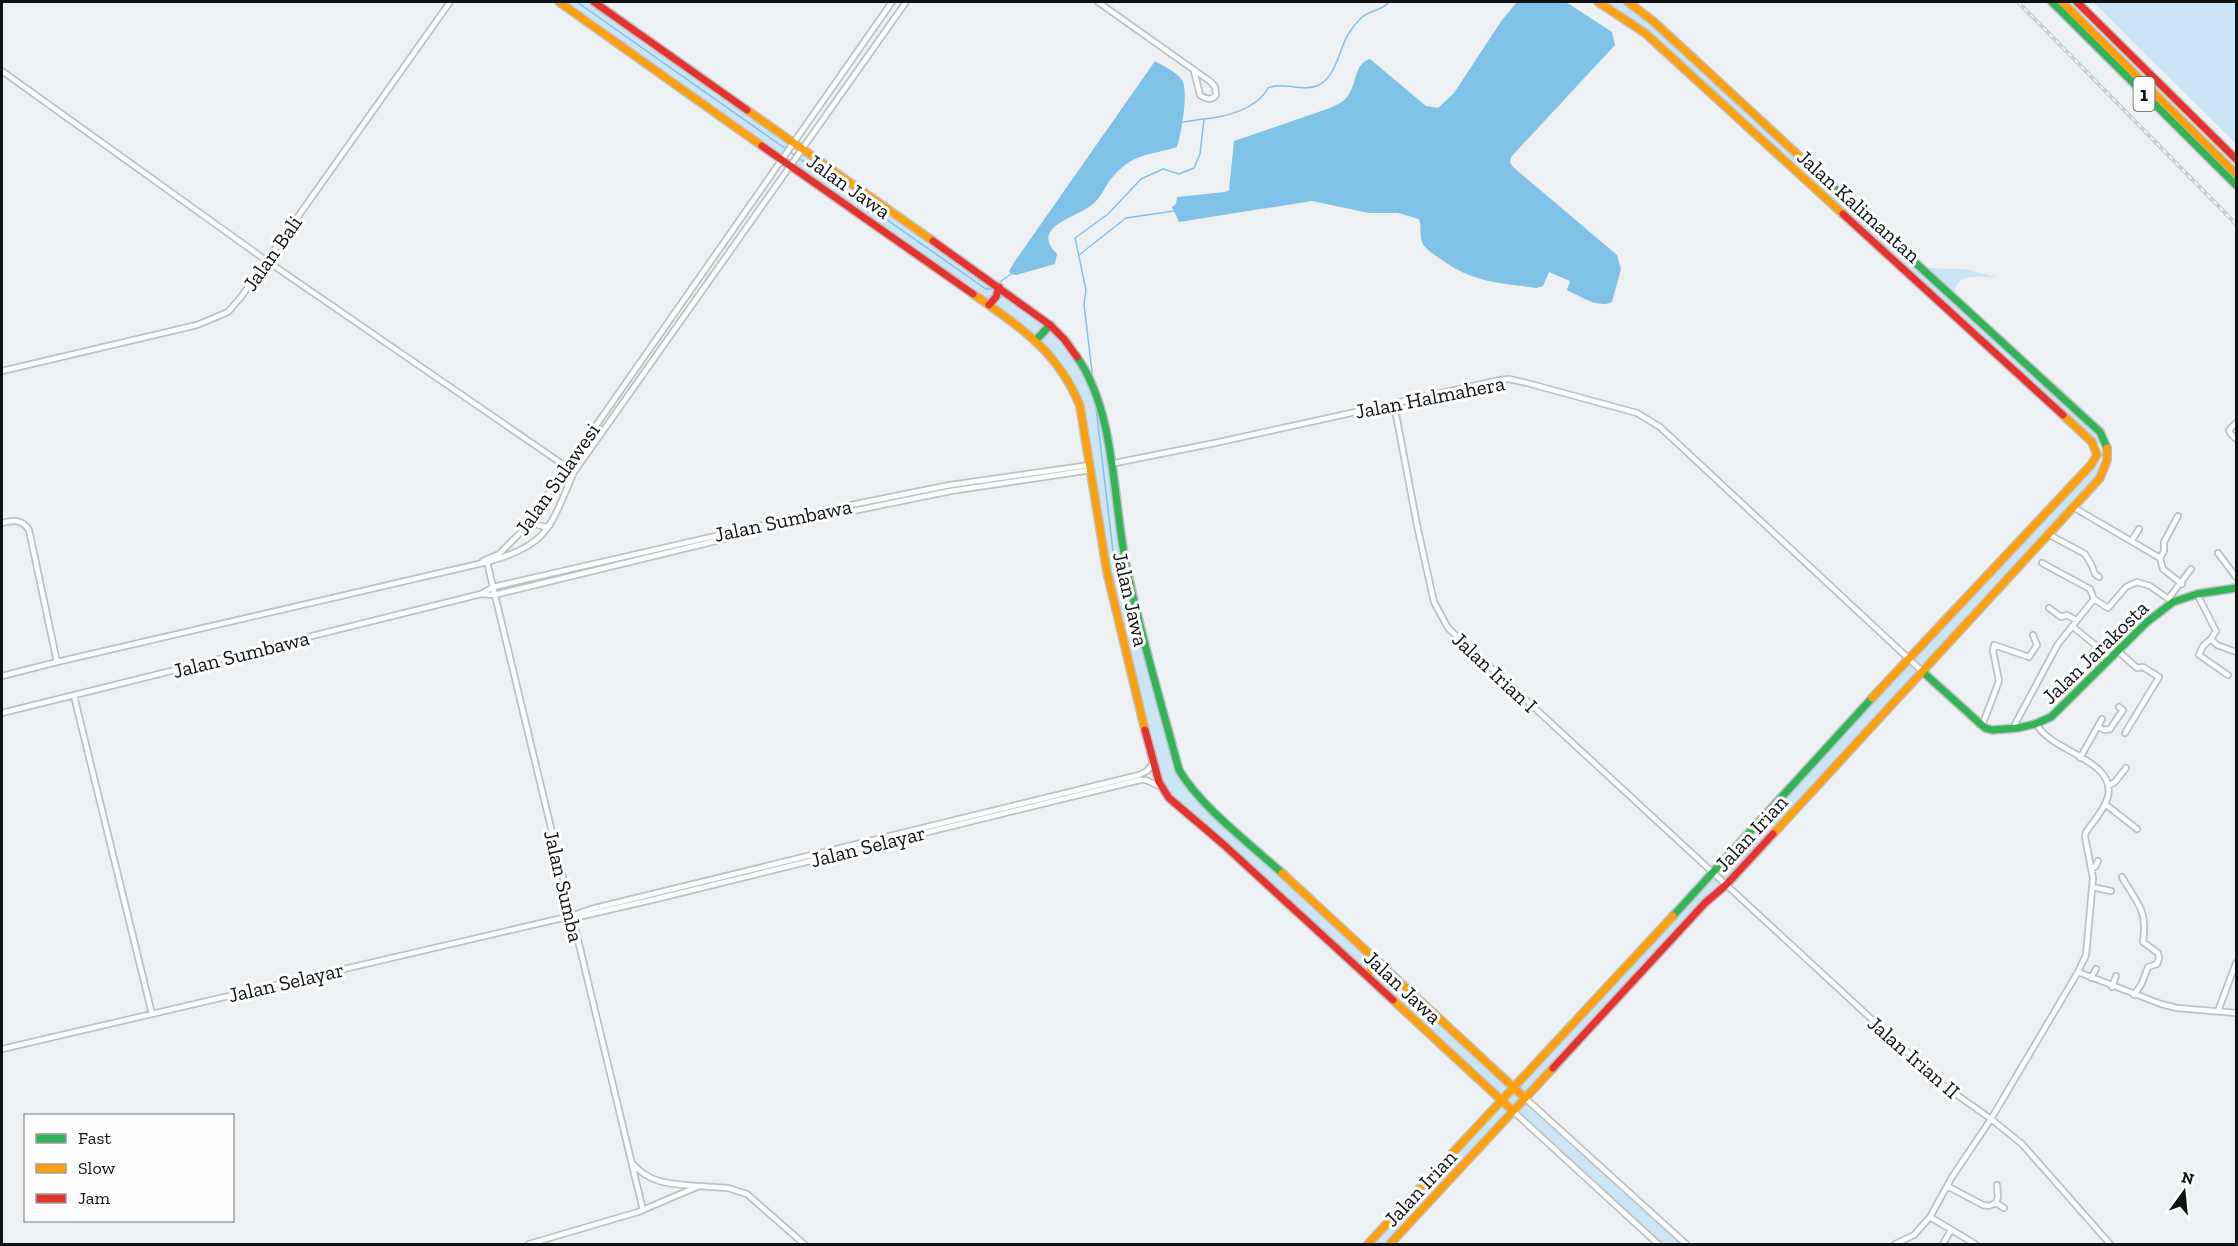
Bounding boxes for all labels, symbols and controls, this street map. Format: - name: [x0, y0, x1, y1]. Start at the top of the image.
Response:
- road number: 1: [2134, 77, 2154, 111]
- street label: Jalan Kalimantan: [1792, 144, 1926, 268]
- street label: Jalan Jawa: [802, 148, 896, 224]
- street label: Jalan Bali: [237, 211, 307, 295]
- street label: Jalan Halmahera: [1353, 370, 1507, 424]
- street label: Jalan Sulawesi: [509, 418, 605, 540]
- street label: Jalan Sumbawa: [712, 493, 854, 547]
- street label: Jalan Jawa: [1108, 549, 1154, 649]
- street label: Jalan Jarakosta: [2037, 595, 2153, 709]
- street label: Jalan Sumbawa: [170, 625, 312, 683]
- street label: Jalan Irian I: [1447, 626, 1543, 718]
- street label: Jalan Irian: [1709, 790, 1793, 876]
- street label: Jalan Selayar: [808, 820, 928, 872]
- street label: Jalan Sumba: [539, 828, 589, 944]
- street label: Jalan Jawa: [1359, 945, 1447, 1029]
- street label: Jalan Selayar: [226, 957, 346, 1007]
- street label: Jalan Irian II: [1863, 1010, 1965, 1104]
- legend: [24, 1114, 234, 1222]
- text: Fast: [78, 1127, 111, 1149]
- street label: Jalan Irian: [1378, 1145, 1462, 1231]
- text: Slow: [78, 1157, 115, 1179]
- north arrow: [2154, 1162, 2214, 1222]
- text: N: [2179, 1167, 2196, 1189]
- text: Jam: [78, 1187, 110, 1209]

